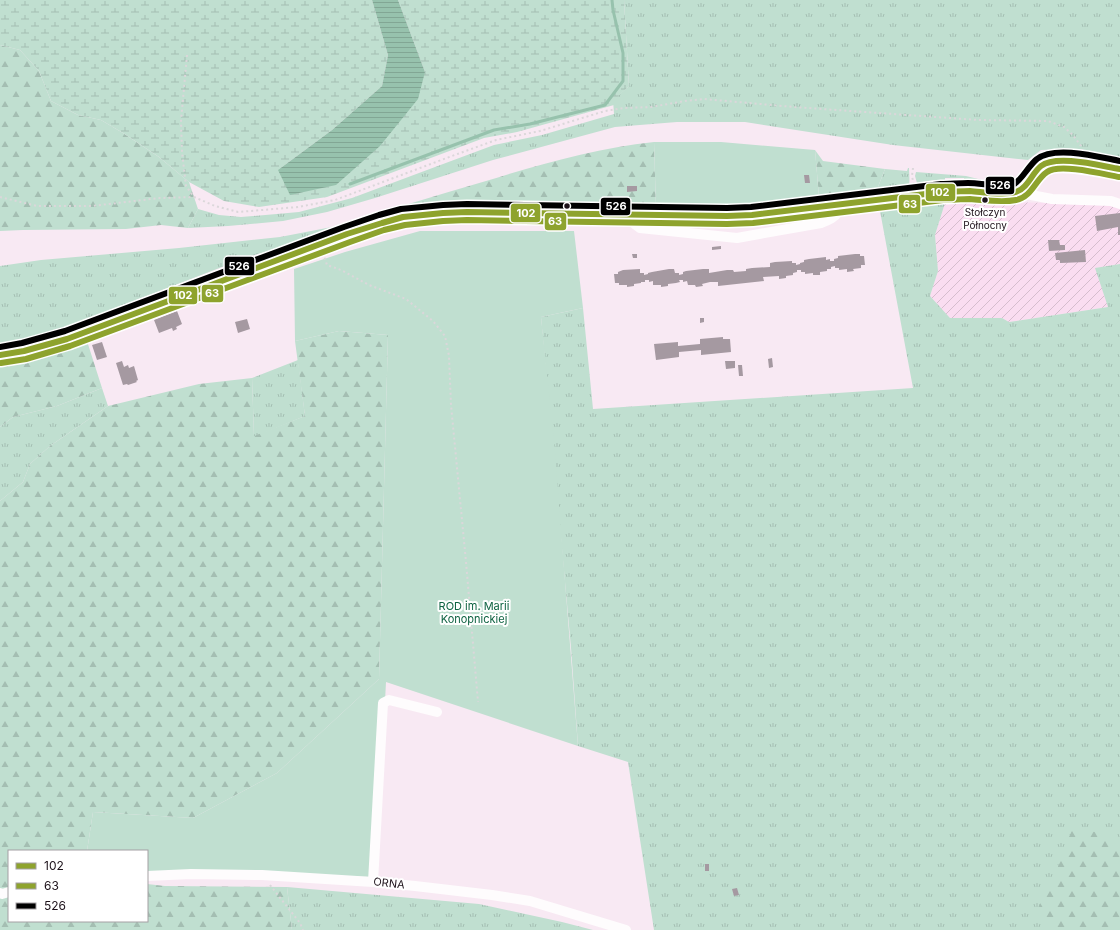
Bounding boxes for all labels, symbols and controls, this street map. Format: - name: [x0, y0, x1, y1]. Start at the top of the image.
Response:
- line badge: 526: [985, 176, 1015, 195]
- text: 526: [989, 178, 1011, 192]
- line badge: 102: [925, 183, 956, 202]
- text: 102: [930, 185, 950, 199]
- line badge: 63: [898, 194, 921, 214]
- marker: Stołczyn Północny: [980, 195, 990, 205]
- line badge: 526: [600, 197, 631, 216]
- text: 63: [903, 197, 917, 211]
- text: 526: [605, 199, 627, 213]
- unlabelled marker: [562, 201, 572, 211]
- line badge: 102: [510, 203, 541, 223]
- text: 102: [516, 206, 536, 220]
- place label: Stołczyn Północny: [963, 206, 1007, 231]
- line badge: 63: [544, 212, 567, 231]
- text: 63: [548, 214, 562, 228]
- line badge: 526: [224, 256, 255, 276]
- text: 526: [228, 259, 250, 273]
- line badge: 63: [201, 284, 224, 303]
- line badge: 102: [168, 286, 198, 305]
- text: 63: [205, 286, 219, 300]
- text: 102: [173, 288, 193, 302]
- park label: ROD im. Marii Konopnickiej: [439, 599, 509, 626]
- legend: [8, 850, 148, 922]
- text: 102: [44, 858, 64, 873]
- street label: ORNA: [373, 874, 406, 892]
- text: 63: [44, 878, 59, 893]
- text: 526: [44, 898, 66, 913]

